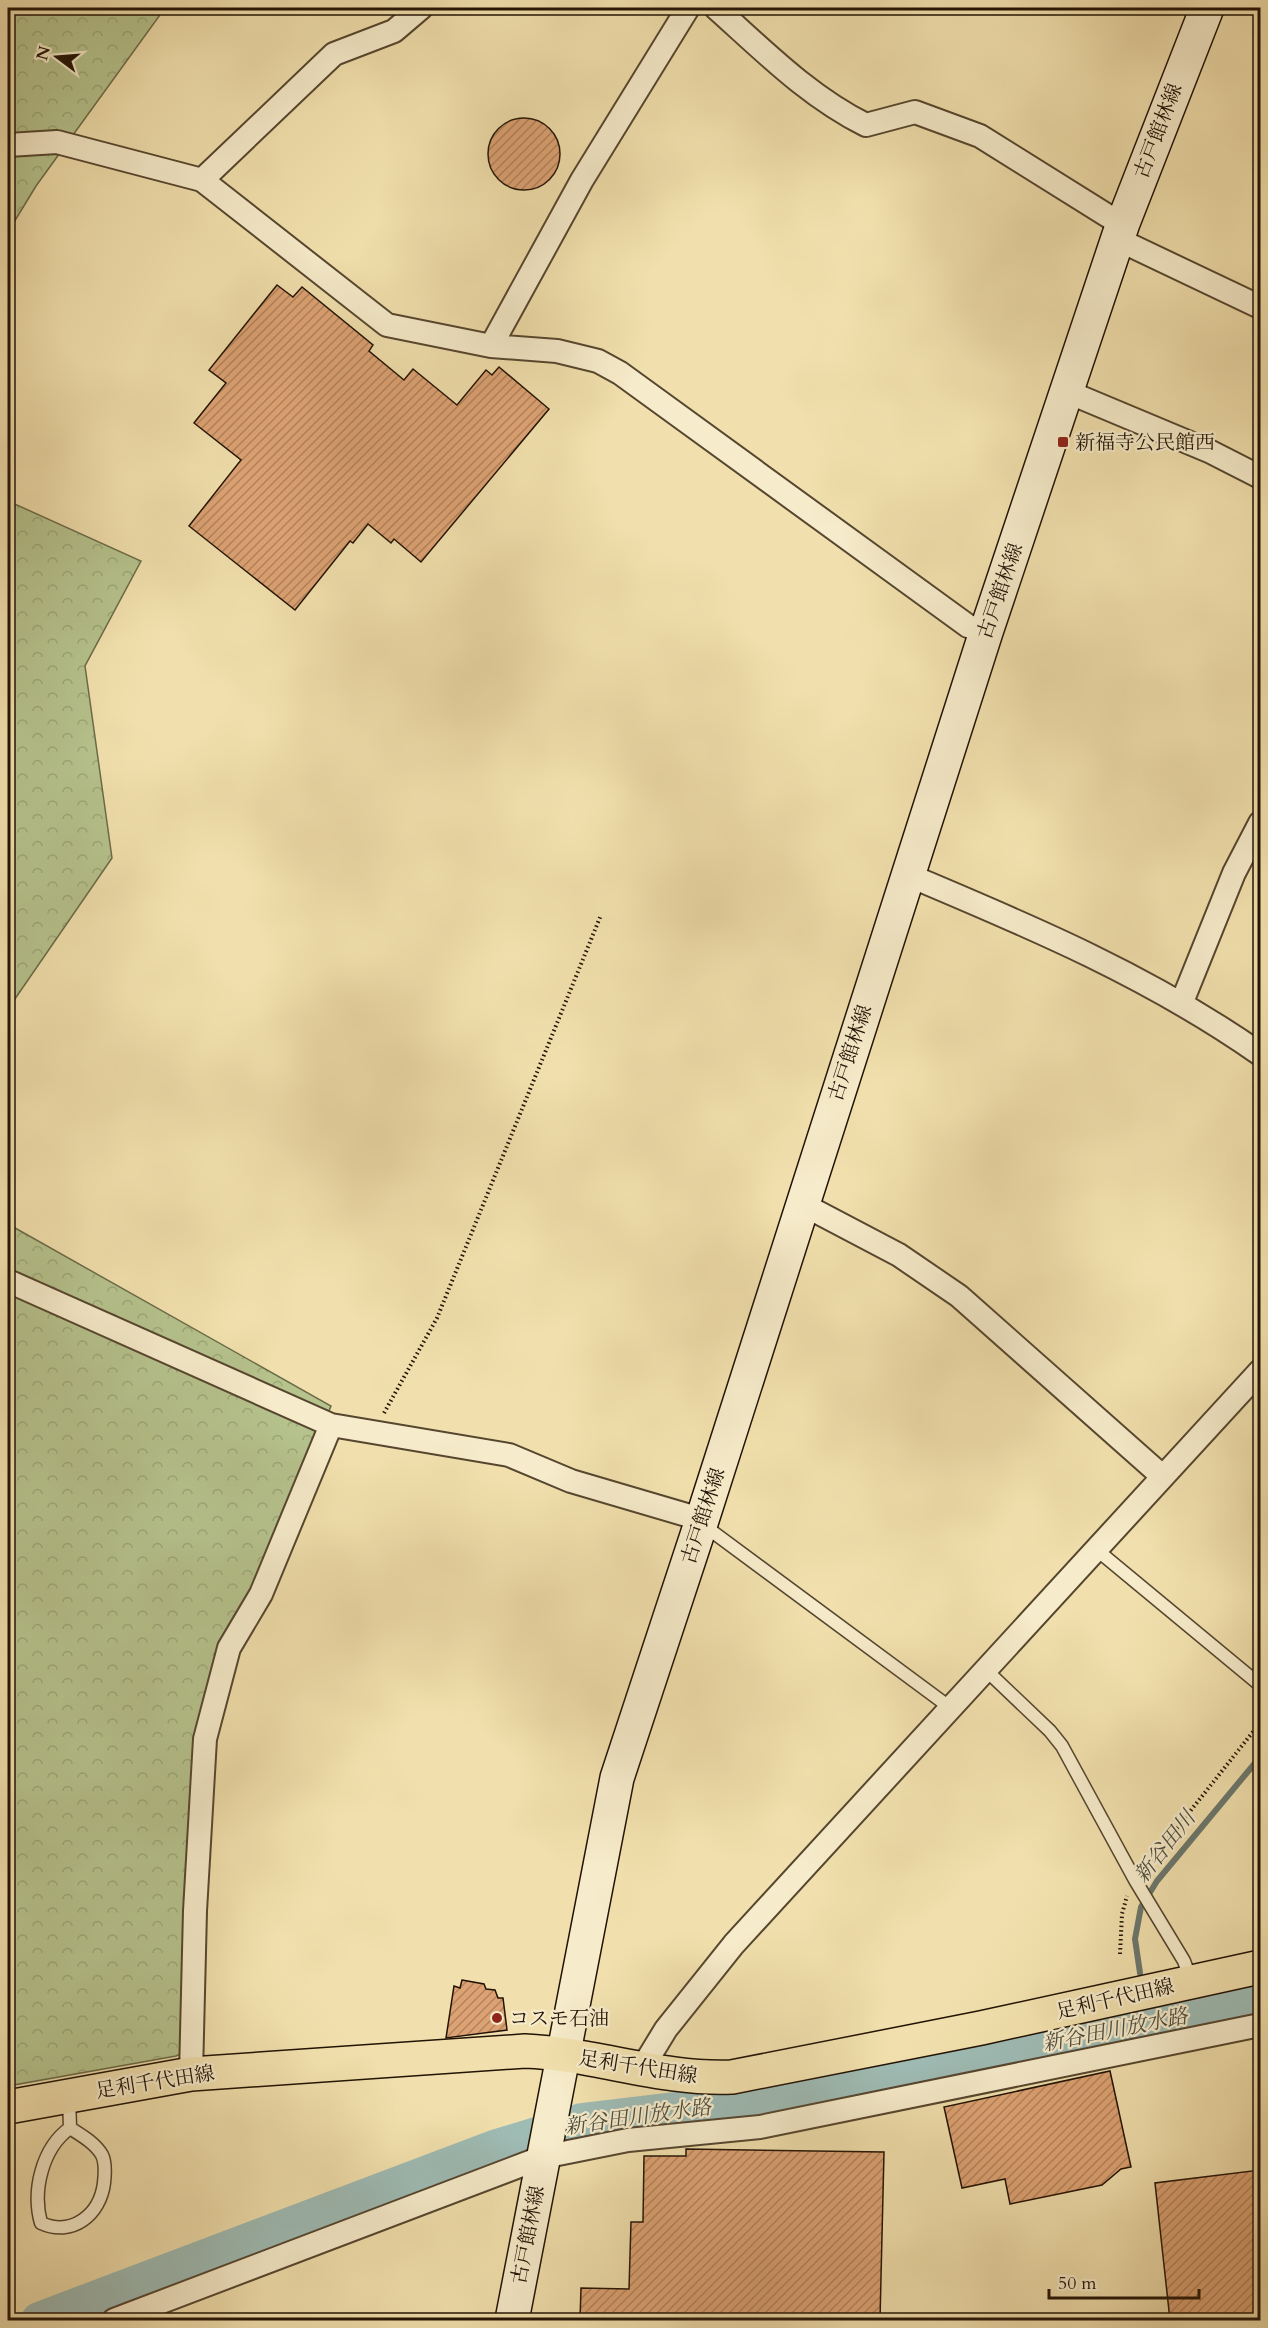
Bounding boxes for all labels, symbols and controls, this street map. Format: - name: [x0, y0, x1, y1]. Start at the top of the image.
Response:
- north arrow: [27, 27, 87, 87]
- text: N: [31, 43, 56, 63]
- street label: 古戸館林線: [1127, 79, 1189, 183]
- place label: 新福寺公民館西: [1075, 429, 1215, 456]
- marker: 新福寺公民館西: [1056, 435, 1070, 449]
- street label: 古戸館林線: [971, 539, 1029, 643]
- street label: 古戸館林線: [822, 1001, 878, 1105]
- street label: 古戸館林線: [675, 1464, 731, 1568]
- water label: 新谷田川: [1128, 1803, 1204, 1889]
- street label: 足利千代田線: [1054, 1972, 1176, 2026]
- water label: 新谷田川放水路: [1040, 2001, 1192, 2058]
- place label: コスモ石油: [509, 2005, 609, 2032]
- marker: コスモ石油: [490, 2011, 504, 2025]
- street label: 足利千代田線: [577, 2044, 699, 2090]
- street label: 足利千代田線: [94, 2059, 216, 2105]
- water label: 新谷田川放水路: [563, 2092, 715, 2142]
- street label: 古戸館林線: [505, 2183, 551, 2287]
- scale bar: [1049, 2262, 1199, 2300]
- text: 50 m: [1058, 2271, 1097, 2296]

